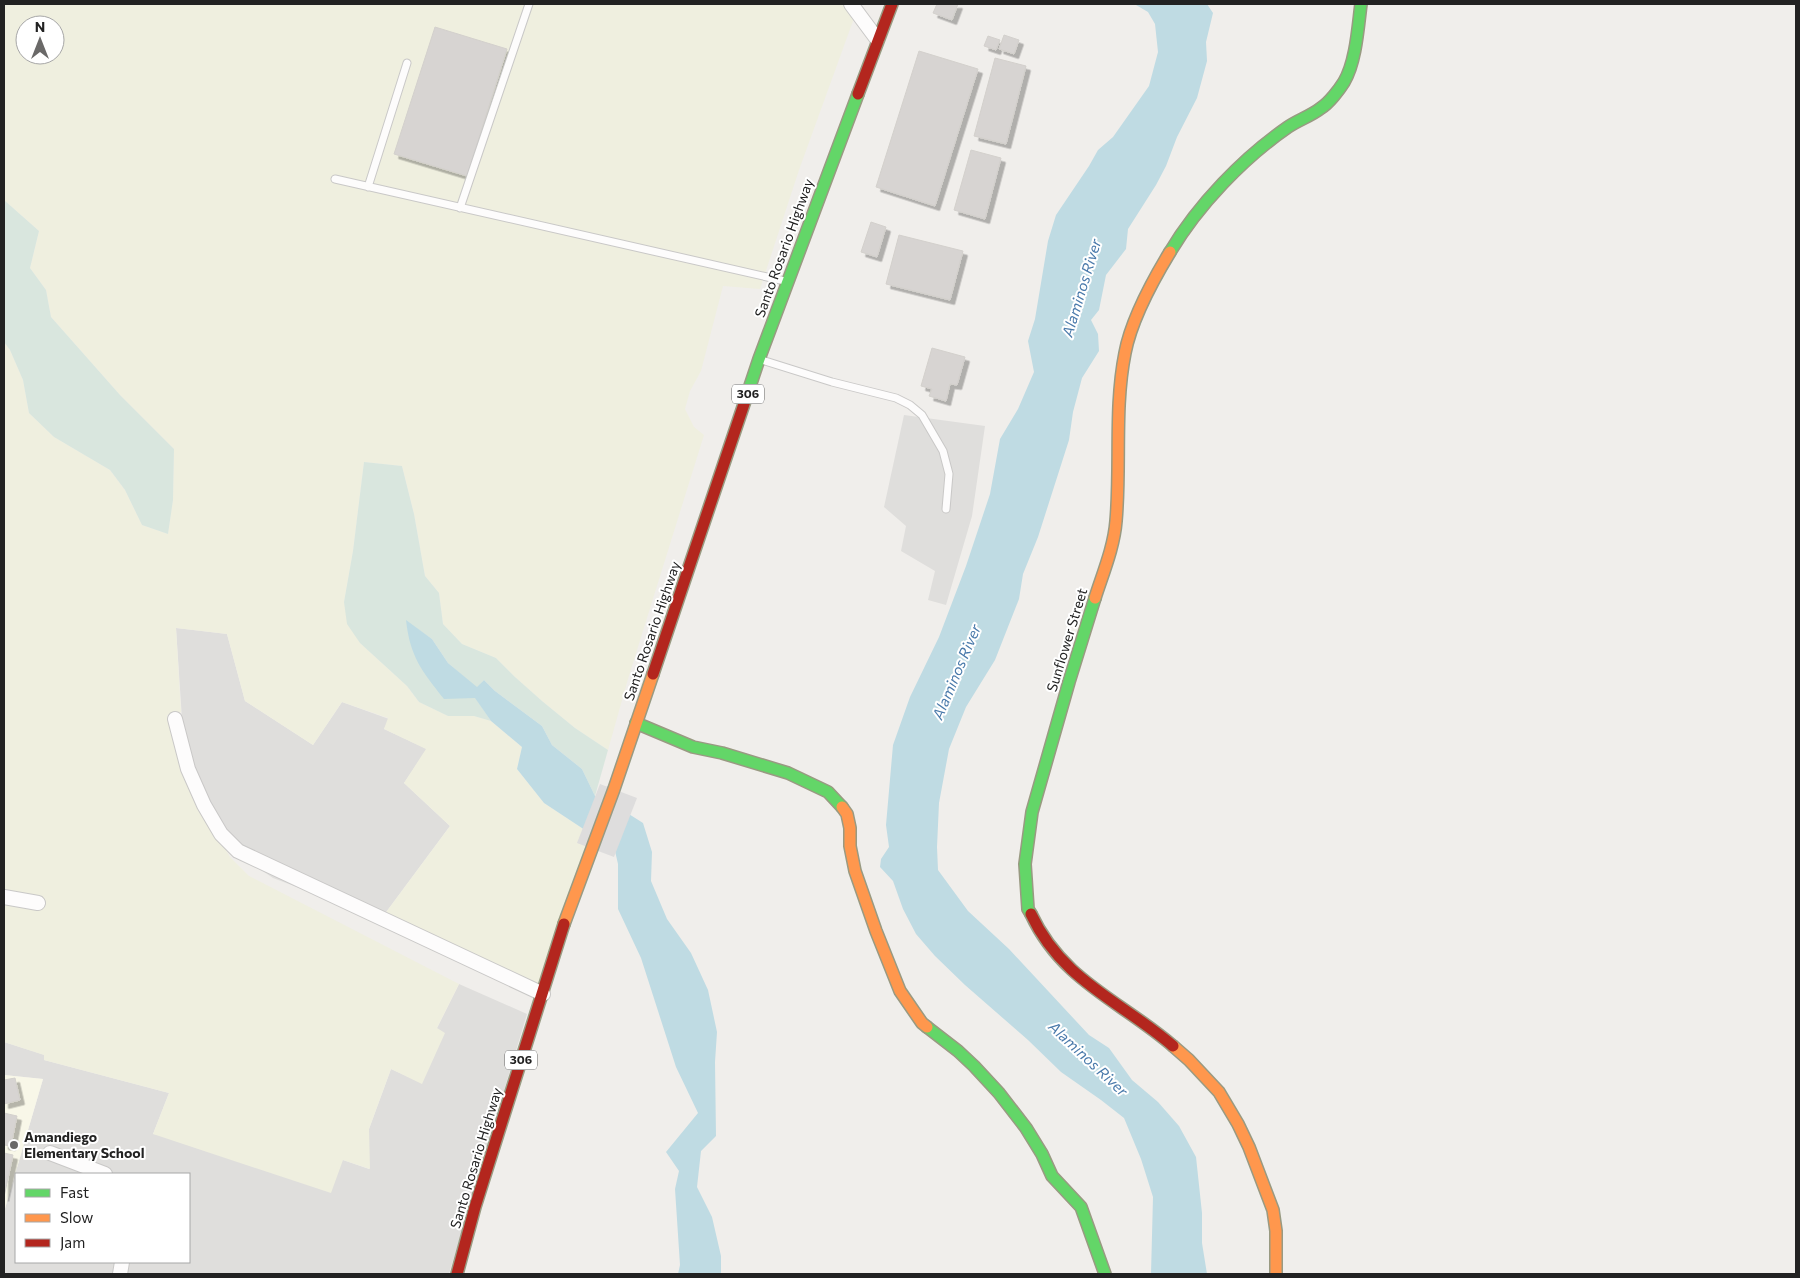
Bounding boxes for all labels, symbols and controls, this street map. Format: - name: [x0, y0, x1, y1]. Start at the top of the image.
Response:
- north arrow: [15, 15, 65, 65]
- text: N: [35, 18, 45, 35]
- street label: Santo Rosario Highway: [751, 176, 817, 319]
- water label: Alaminos River: [1057, 236, 1105, 340]
- road number: 306: [732, 384, 764, 404]
- street label: Santo Rosario Highway: [620, 559, 683, 703]
- street label: Sunflower Street: [1043, 586, 1090, 694]
- water label: Alaminos River: [928, 620, 985, 723]
- water label: Alaminos River: [1045, 1016, 1133, 1100]
- road number: 306: [505, 1050, 537, 1070]
- street label: Santo Rosario Highway: [446, 1085, 505, 1230]
- place label: Amandiego Elementary School: [24, 1128, 144, 1161]
- marker: Amandiego Elementary School: [8, 1139, 20, 1151]
- legend: [15, 1173, 190, 1263]
- text: Fast: [60, 1183, 89, 1201]
- text: Slow: [60, 1208, 93, 1226]
- text: Jam: [60, 1233, 85, 1251]

